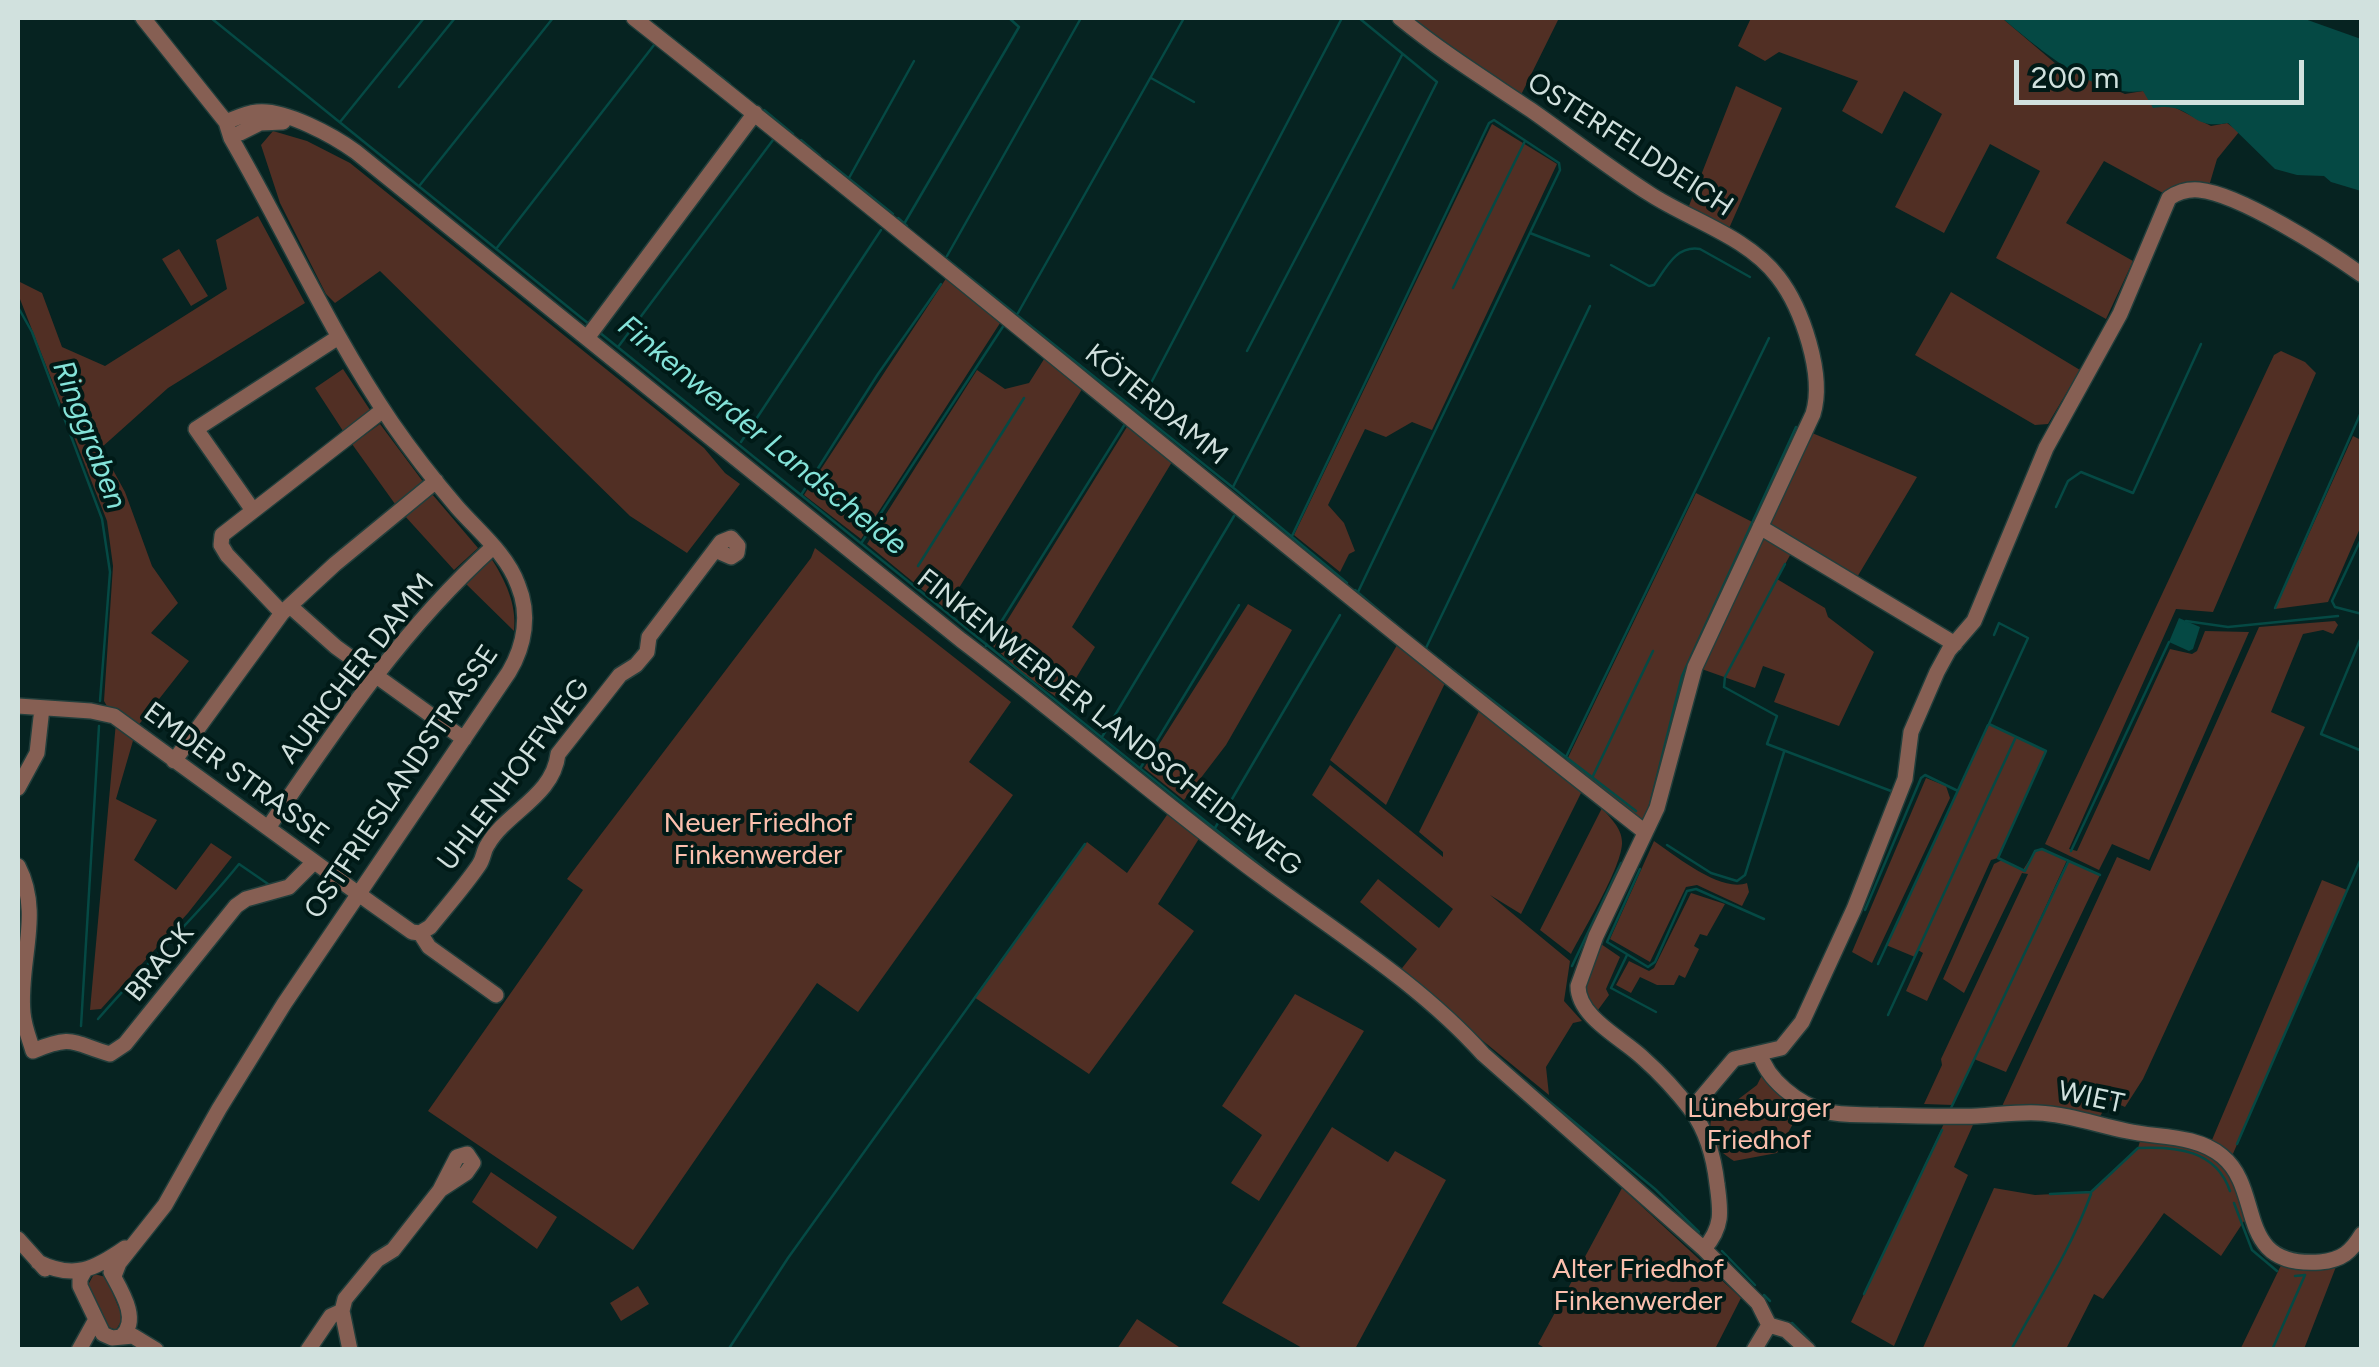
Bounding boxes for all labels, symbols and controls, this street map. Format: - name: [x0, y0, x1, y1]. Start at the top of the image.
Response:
- scale bar: [2019, 40, 2309, 102]
- text: 200 m: [2031, 59, 2119, 96]
- street label: OSTERFELDDEICH: [1521, 66, 1739, 224]
- water label: Finkenwerder Landscheide: [611, 309, 913, 563]
- street label: KÖTERDAMM: [1078, 337, 1234, 473]
- water label: Ringgraben: [44, 356, 134, 514]
- street label: FINKENWERDER LANDSCHEIDEWEG: [910, 562, 1308, 884]
- street label: AURICHER DAMM: [272, 567, 442, 771]
- street label: OSTFRIESLANDSTRASSE: [298, 639, 506, 925]
- street label: UHLENHOFFWEG: [431, 672, 597, 878]
- street label: EMDER STRASSE: [137, 696, 335, 852]
- park label: Neuer Friedhof Finkenwerder: [663, 807, 853, 873]
- street label: BRACK: [119, 917, 201, 1009]
- street label: WIET: [2055, 1075, 2127, 1121]
- park label: Lüneburger Friedhof: [1687, 1092, 1831, 1158]
- park label: Alter Friedhof Finkenwerder: [1552, 1253, 1724, 1319]

